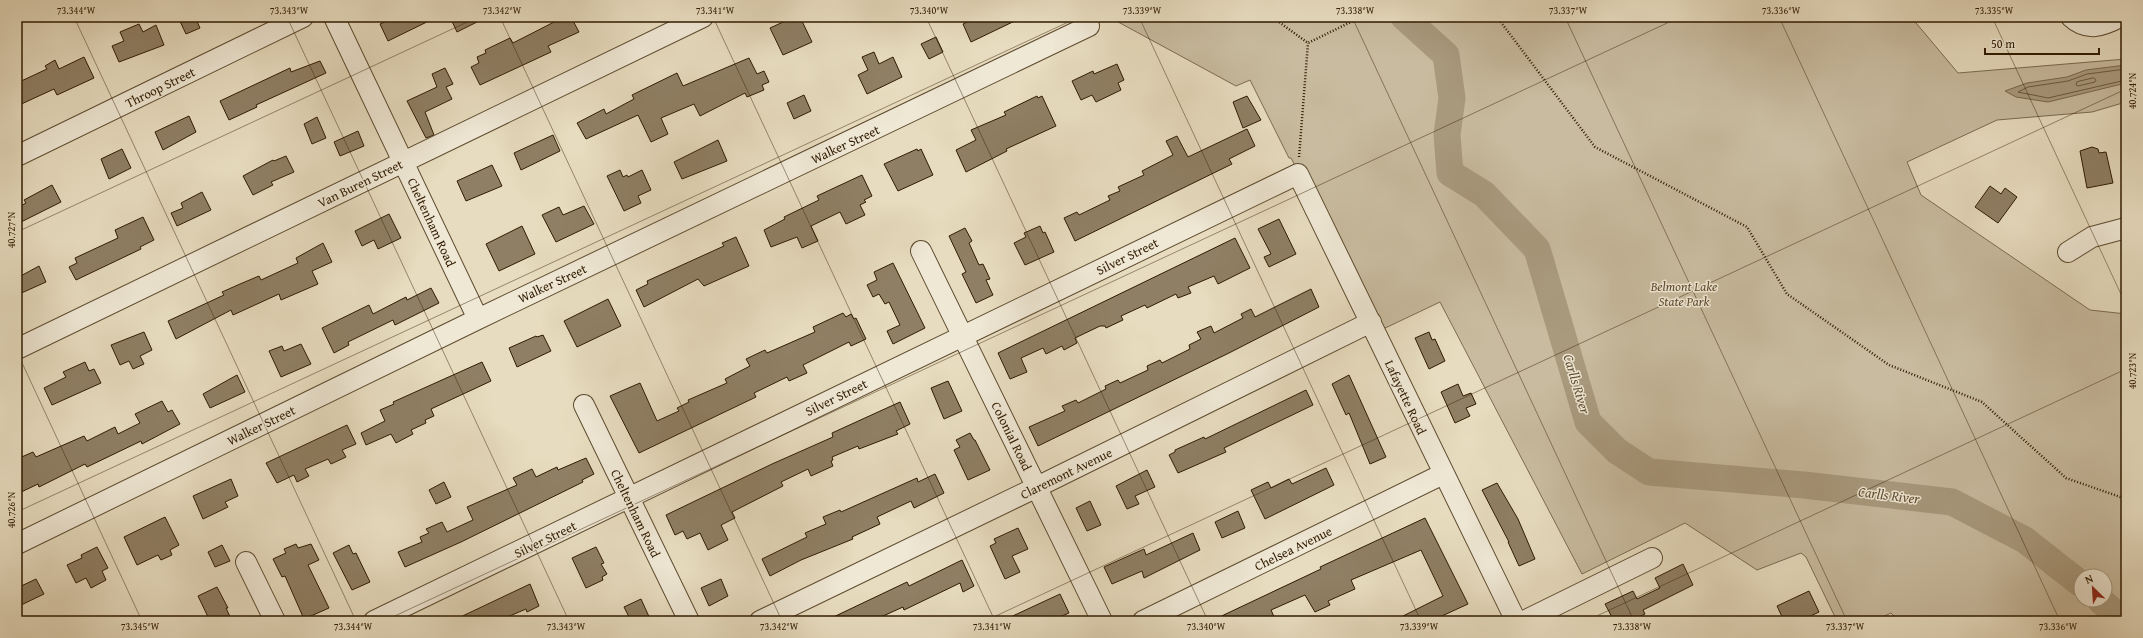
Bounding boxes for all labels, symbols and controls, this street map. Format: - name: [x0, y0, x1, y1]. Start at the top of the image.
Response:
- text: 73.344°W: [57, 3, 96, 18]
- text: 73.343°W: [270, 3, 309, 18]
- text: 73.342°W: [483, 3, 522, 18]
- text: 73.341°W: [696, 3, 735, 18]
- text: 73.340°W: [910, 3, 949, 18]
- text: 73.339°W: [1123, 3, 1162, 18]
- text: 73.338°W: [1336, 3, 1375, 18]
- text: 73.337°W: [1549, 3, 1588, 18]
- text: 73.336°W: [1762, 3, 1801, 18]
- text: 73.335°W: [1975, 3, 2014, 18]
- scale bar: [1985, 30, 2099, 56]
- text: 50 m: [1991, 35, 2015, 52]
- street label: Throop Street: [122, 62, 199, 113]
- text: 40.724°N: [2125, 72, 2140, 109]
- street label: Walker Street: [808, 120, 883, 169]
- street label: Van Buren Street: [314, 154, 406, 212]
- street label: Cheltenham Road: [403, 175, 461, 270]
- text: 40.727°N: [4, 211, 19, 248]
- street label: Silver Street: [1093, 233, 1162, 280]
- street label: Walker Street: [515, 259, 590, 308]
- park label: Belmont Lake State Park: [1650, 277, 1717, 311]
- water label: Carlls River: [1558, 352, 1596, 417]
- text: 40.723°N: [2125, 352, 2140, 389]
- street label: Lafayette Road: [1380, 357, 1431, 438]
- street label: Silver Street: [802, 374, 871, 421]
- street label: Colonial Road: [987, 398, 1037, 474]
- street label: Walker Street: [224, 401, 299, 450]
- street label: Claremont Avenue: [1017, 443, 1115, 504]
- street label: Cheltenham Road: [606, 466, 665, 561]
- water label: Carlls River: [1857, 481, 1922, 509]
- text: 40.726°N: [4, 491, 19, 528]
- street label: Silver Street: [511, 516, 580, 563]
- street label: Chelsea Avenue: [1251, 521, 1335, 575]
- north arrow: [2073, 568, 2113, 608]
- text: N: [2082, 570, 2096, 588]
- text: 73.345°W: [121, 619, 160, 634]
- text: 73.344°W: [334, 619, 373, 634]
- text: 73.343°W: [547, 619, 586, 634]
- text: 73.342°W: [760, 619, 799, 634]
- text: 73.341°W: [973, 619, 1012, 634]
- text: 73.340°W: [1187, 619, 1226, 634]
- text: 73.339°W: [1400, 619, 1439, 634]
- text: 73.338°W: [1613, 619, 1652, 634]
- text: 73.337°W: [1826, 619, 1865, 634]
- text: 73.336°W: [2039, 619, 2078, 634]

